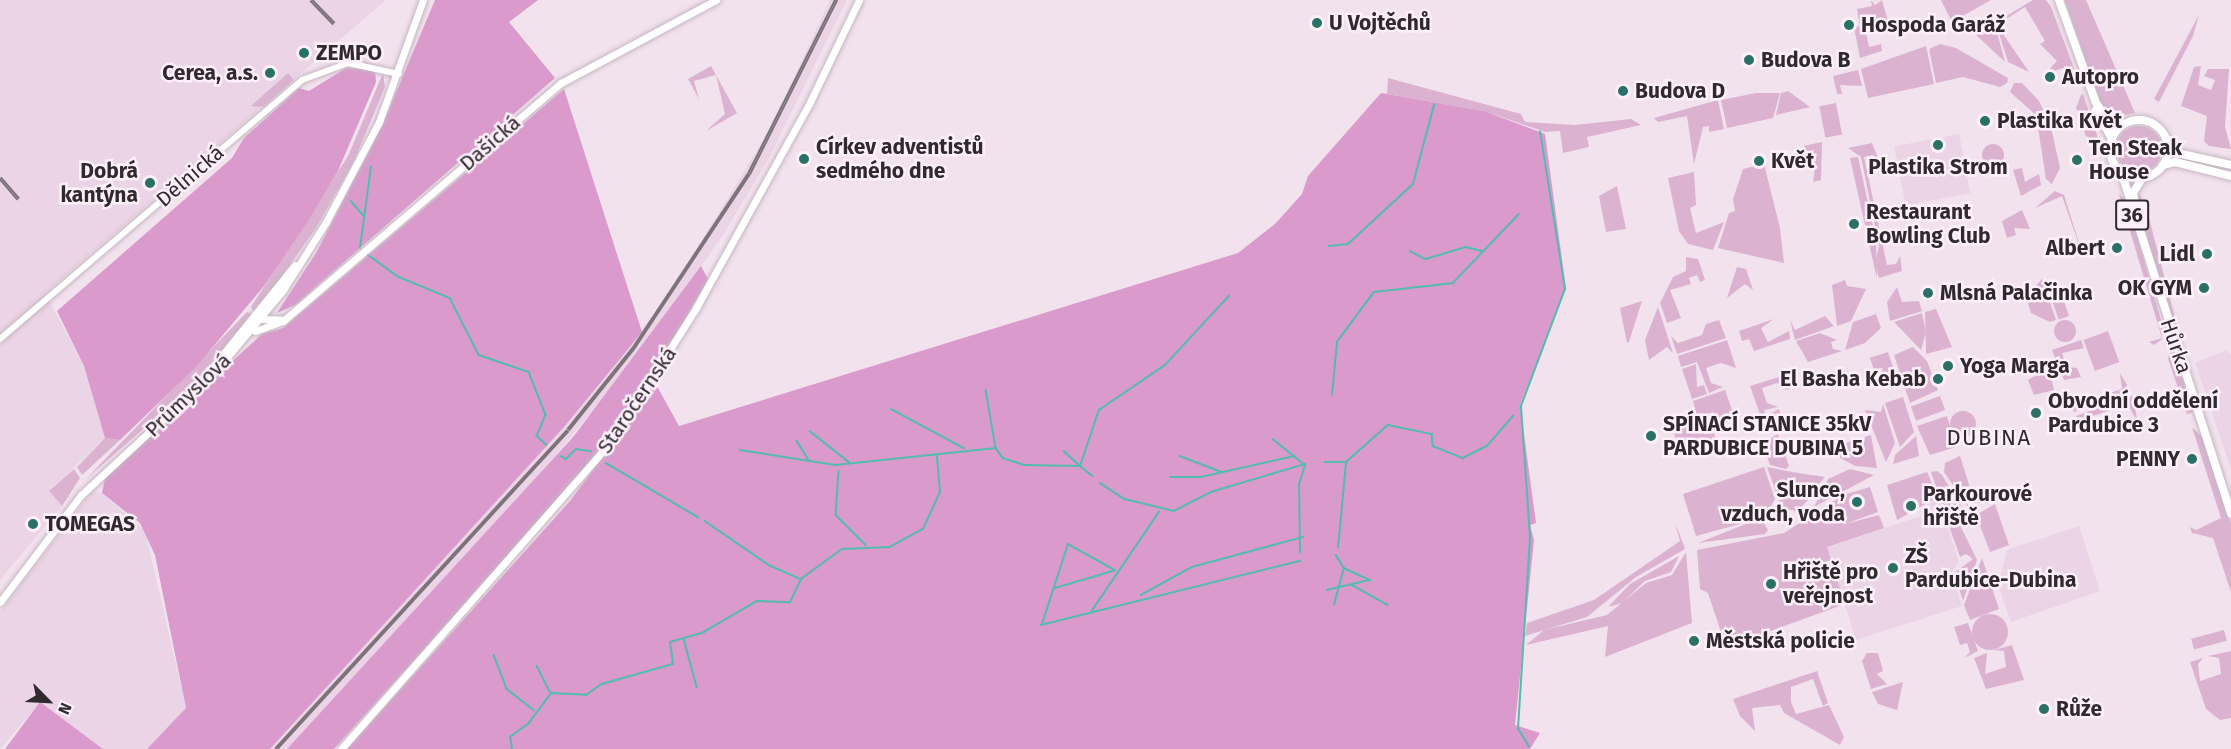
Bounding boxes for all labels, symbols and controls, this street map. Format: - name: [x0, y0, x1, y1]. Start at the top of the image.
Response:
- place label: U Vojtěchů: [1329, 10, 1431, 36]
- place label: Hospoda Garáž: [1861, 12, 2005, 38]
- marker: U Vojtěchů: [1310, 16, 1324, 30]
- marker: Hospoda Garáž: [1842, 18, 1856, 32]
- place label: ZEMPO: [316, 40, 382, 66]
- marker: ZEMPO: [297, 46, 311, 60]
- place label: Budova B: [1761, 47, 1850, 73]
- marker: Budova B: [1742, 53, 1756, 67]
- place label: Cerea, a.s.: [162, 60, 258, 86]
- place label: Autopro: [2062, 64, 2139, 90]
- marker: Cerea, a.s.: [263, 66, 277, 80]
- marker: Autopro: [2043, 70, 2057, 84]
- place label: Budova D: [1635, 78, 1725, 104]
- marker: Budova D: [1616, 84, 1630, 98]
- place label: Plastika Květ: [1997, 108, 2122, 134]
- street label: Dašická: [455, 110, 525, 176]
- marker: Plastika Květ: [1978, 114, 1992, 128]
- place label: Církev adventistů sedmého dne: [816, 134, 984, 184]
- place label: Ten Steak House: [2089, 135, 2182, 185]
- marker: Plastika Strom: [1931, 138, 1945, 152]
- street label: Dělnická: [151, 140, 229, 212]
- place label: Květ: [1771, 148, 1814, 174]
- marker: Církev adventistů sedmého dne: [797, 152, 811, 166]
- marker: Ten Steak House: [2070, 153, 2084, 167]
- marker: Květ: [1752, 154, 1766, 168]
- place label: Plastika Strom: [1868, 154, 2008, 180]
- place label: Dobrá kantýna: [61, 158, 138, 208]
- marker: Dobrá kantýna: [143, 176, 157, 190]
- road number: 36: [2114, 198, 2150, 232]
- place label: Restaurant Bowling Club: [1866, 199, 1990, 249]
- marker: Restaurant Bowling Club: [1847, 217, 1861, 231]
- place label: Albert: [2046, 235, 2105, 261]
- marker: Albert: [2110, 241, 2124, 255]
- place label: Lidl: [2159, 241, 2195, 267]
- marker: Lidl: [2200, 247, 2214, 261]
- place label: OK GYM: [2118, 275, 2192, 301]
- place label: Mlsná Palačinka: [1940, 280, 2093, 306]
- marker: OK GYM: [2197, 281, 2211, 295]
- marker: Mlsná Palačinka: [1921, 286, 1935, 300]
- street label: Hůrka: [2155, 315, 2197, 377]
- street label: Staročernská: [592, 342, 682, 458]
- street label: Průmyslová: [140, 348, 236, 442]
- place label: Yoga Marga: [1960, 353, 2070, 379]
- marker: Yoga Marga: [1941, 359, 1955, 373]
- place label: El Basha Kebab: [1780, 366, 1926, 392]
- marker: El Basha Kebab: [1931, 372, 1945, 386]
- place label: Obvodní oddělení Pardubice 3: [2048, 388, 2218, 438]
- marker: Obvodní oddělení Pardubice 3: [2029, 406, 2043, 420]
- place label: SPÍNACÍ STANICE 35kV PARDUBICE DUBINA 5: [1663, 411, 1871, 461]
- district label: DUBINA: [1946, 425, 2032, 451]
- marker: SPÍNACÍ STANICE 35kV PARDUBICE DUBINA 5: [1644, 429, 1658, 443]
- place label: PENNY: [2116, 446, 2180, 472]
- marker: PENNY: [2185, 452, 2199, 466]
- place label: Slunce, vzduch, voda: [1721, 477, 1845, 527]
- place label: Parkourové hřiště: [1923, 481, 2032, 531]
- marker: Slunce, vzduch, voda: [1850, 495, 1864, 509]
- marker: Parkourové hřiště: [1904, 499, 1918, 513]
- place label: TOMEGAS: [45, 511, 135, 537]
- marker: TOMEGAS: [26, 517, 40, 531]
- place label: ZŠ Pardubice-Dubina: [1905, 543, 2076, 593]
- place label: Hřiště pro veřejnost: [1783, 559, 1878, 609]
- marker: ZŠ Pardubice-Dubina: [1886, 561, 1900, 575]
- marker: Hřiště pro veřejnost: [1764, 577, 1778, 591]
- place label: Městská policie: [1706, 628, 1855, 654]
- marker: Městská policie: [1687, 634, 1701, 648]
- north arrow: [18, 671, 78, 731]
- place label: Růže: [2056, 696, 2102, 722]
- text: N: [54, 700, 76, 717]
- marker: Růže: [2037, 702, 2051, 716]

